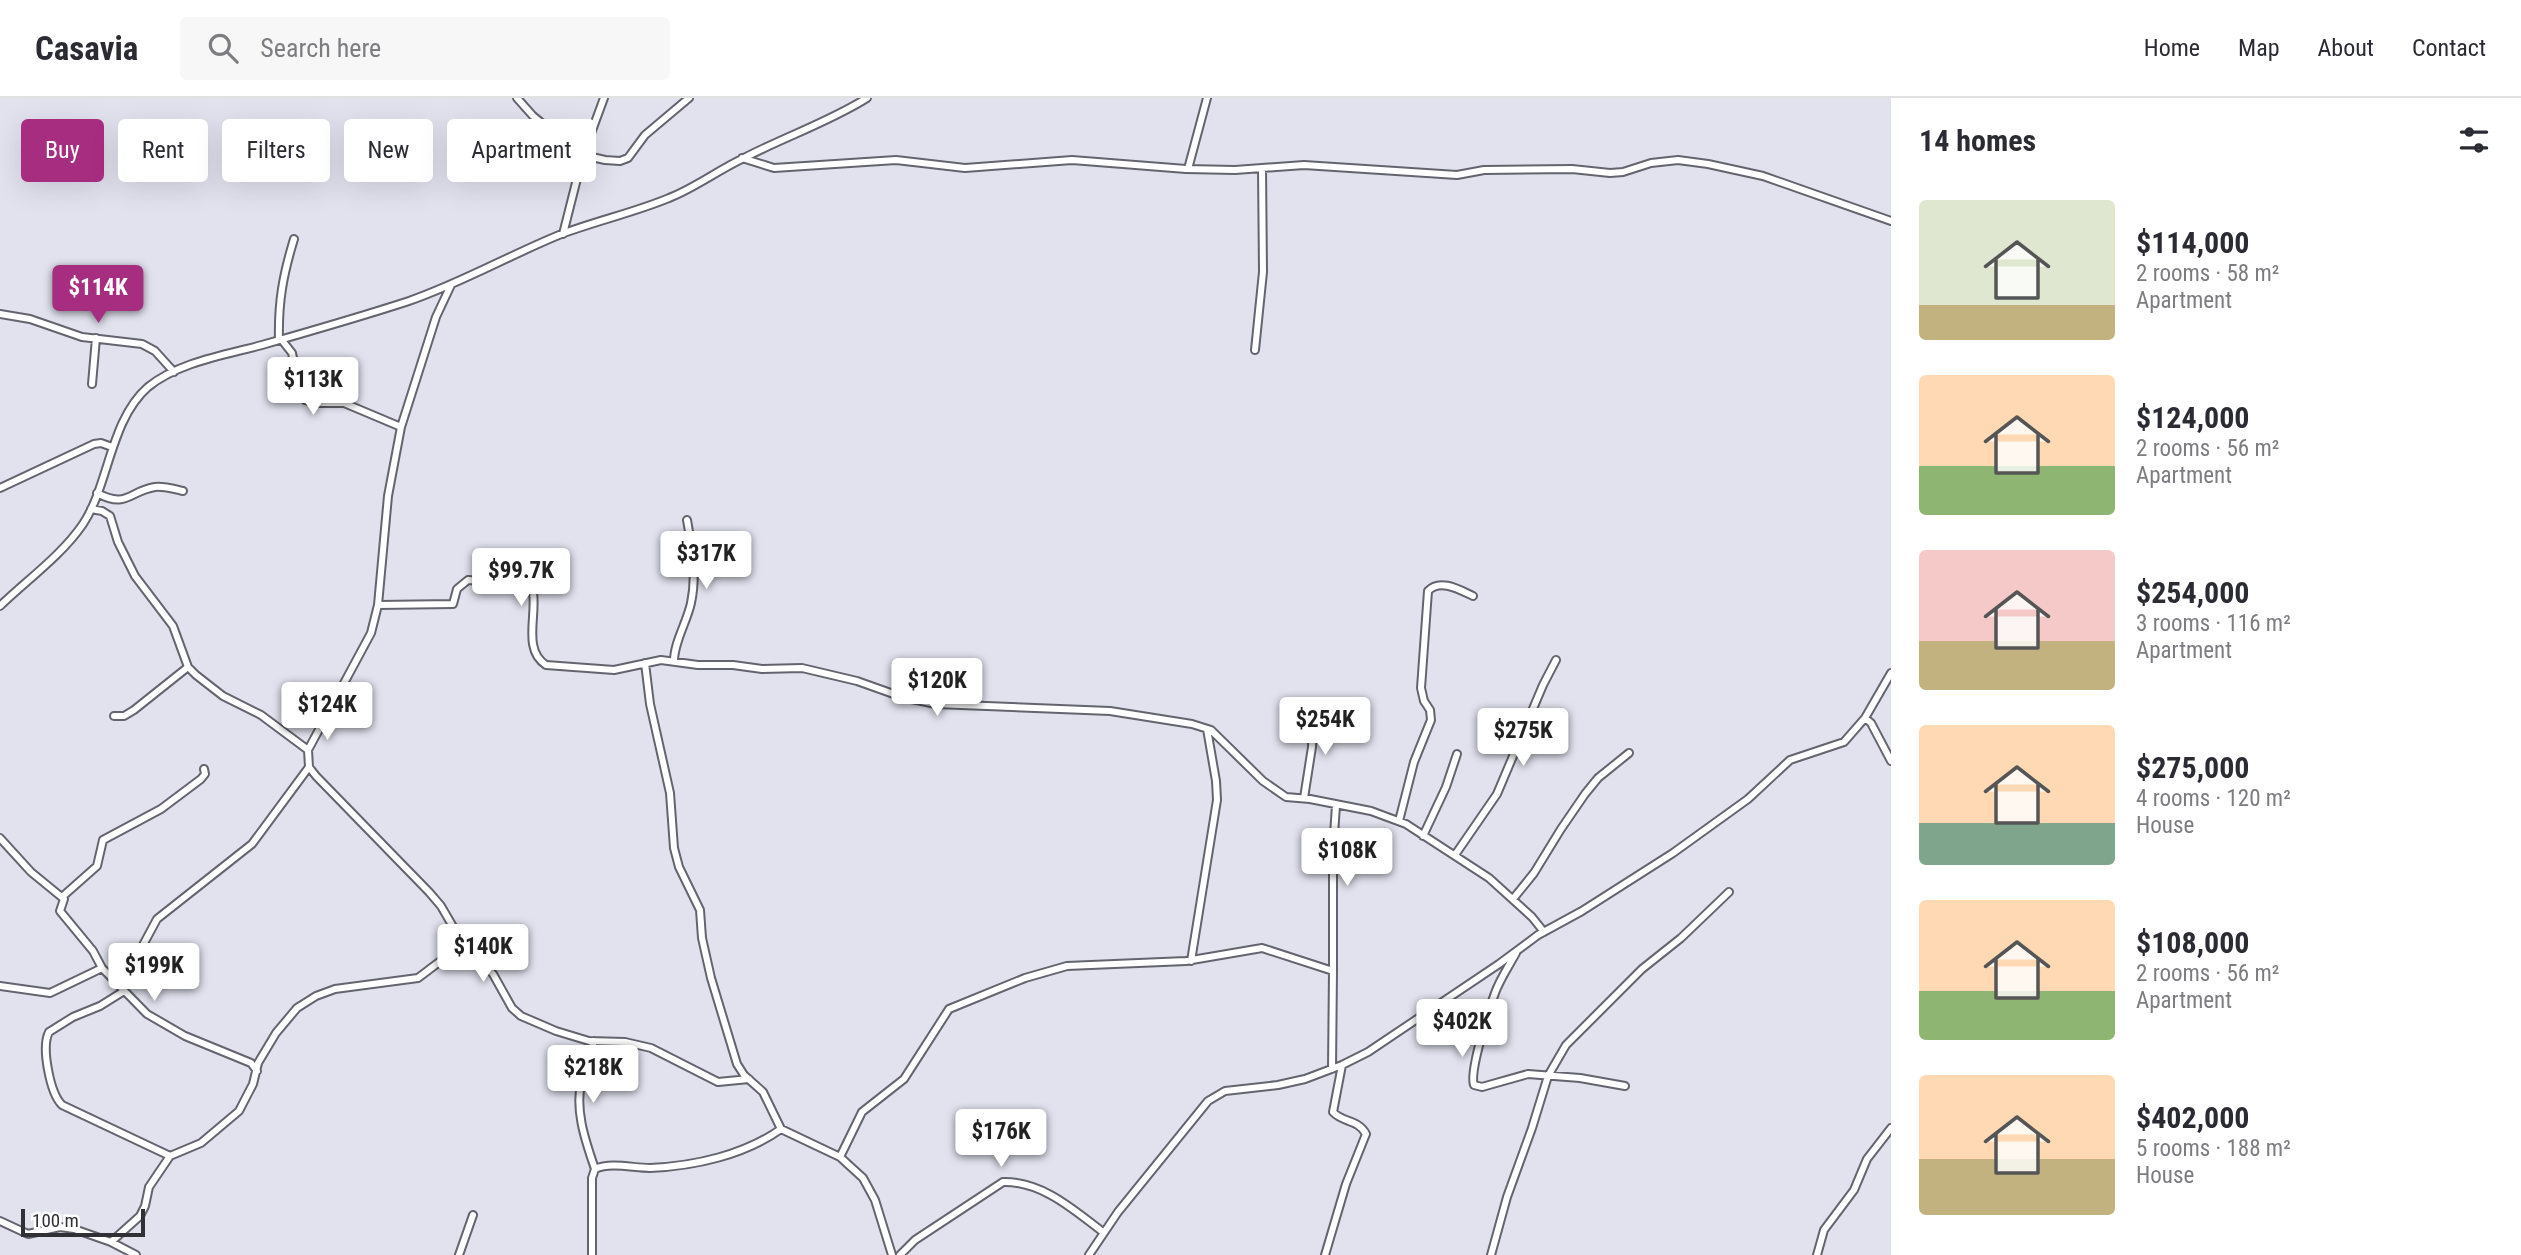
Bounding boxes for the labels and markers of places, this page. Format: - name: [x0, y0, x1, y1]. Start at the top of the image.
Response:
- pin: $114K: [49, 266, 147, 325]
- pin: $113K: [264, 358, 362, 417]
- pin: $317K: [657, 532, 755, 591]
- pin: $99.7K: [464, 548, 578, 608]
- pin: $120K: [888, 658, 986, 718]
- pin: $124K: [278, 682, 376, 742]
- pin: $254K: [1276, 698, 1374, 757]
- pin: $275K: [1474, 708, 1572, 768]
- pin: $108K: [1298, 828, 1396, 888]
- pin: $140K: [434, 924, 532, 984]
- pin: $199K: [105, 944, 203, 1003]
- pin: $402K: [1413, 1000, 1511, 1059]
- pin: $218K: [544, 1046, 642, 1105]
- pin: $176K: [952, 1110, 1050, 1169]

